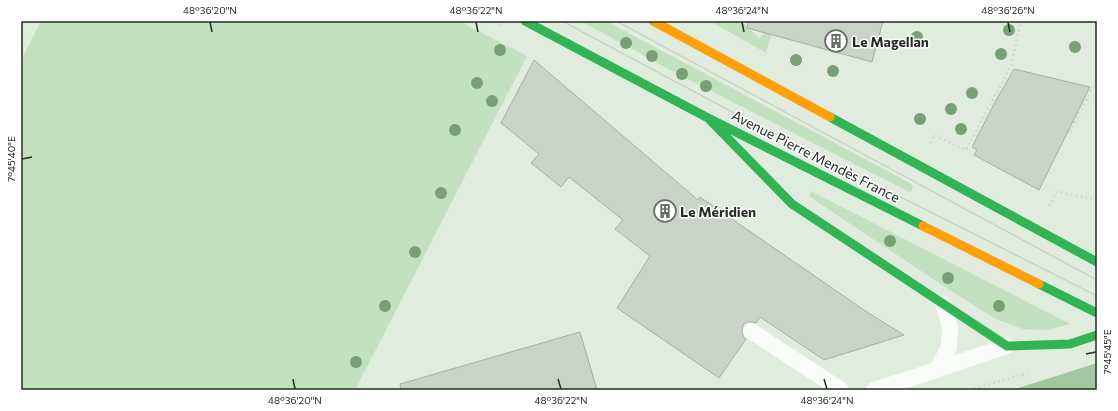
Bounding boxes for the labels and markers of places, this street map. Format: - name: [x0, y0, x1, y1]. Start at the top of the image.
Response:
- building icon: Le Magellan: [823, 28, 849, 54]
- place label: Le Magellan: [852, 33, 929, 50]
- building icon: Le Méridien: [652, 198, 678, 224]
- place label: Le Méridien: [680, 203, 756, 220]

